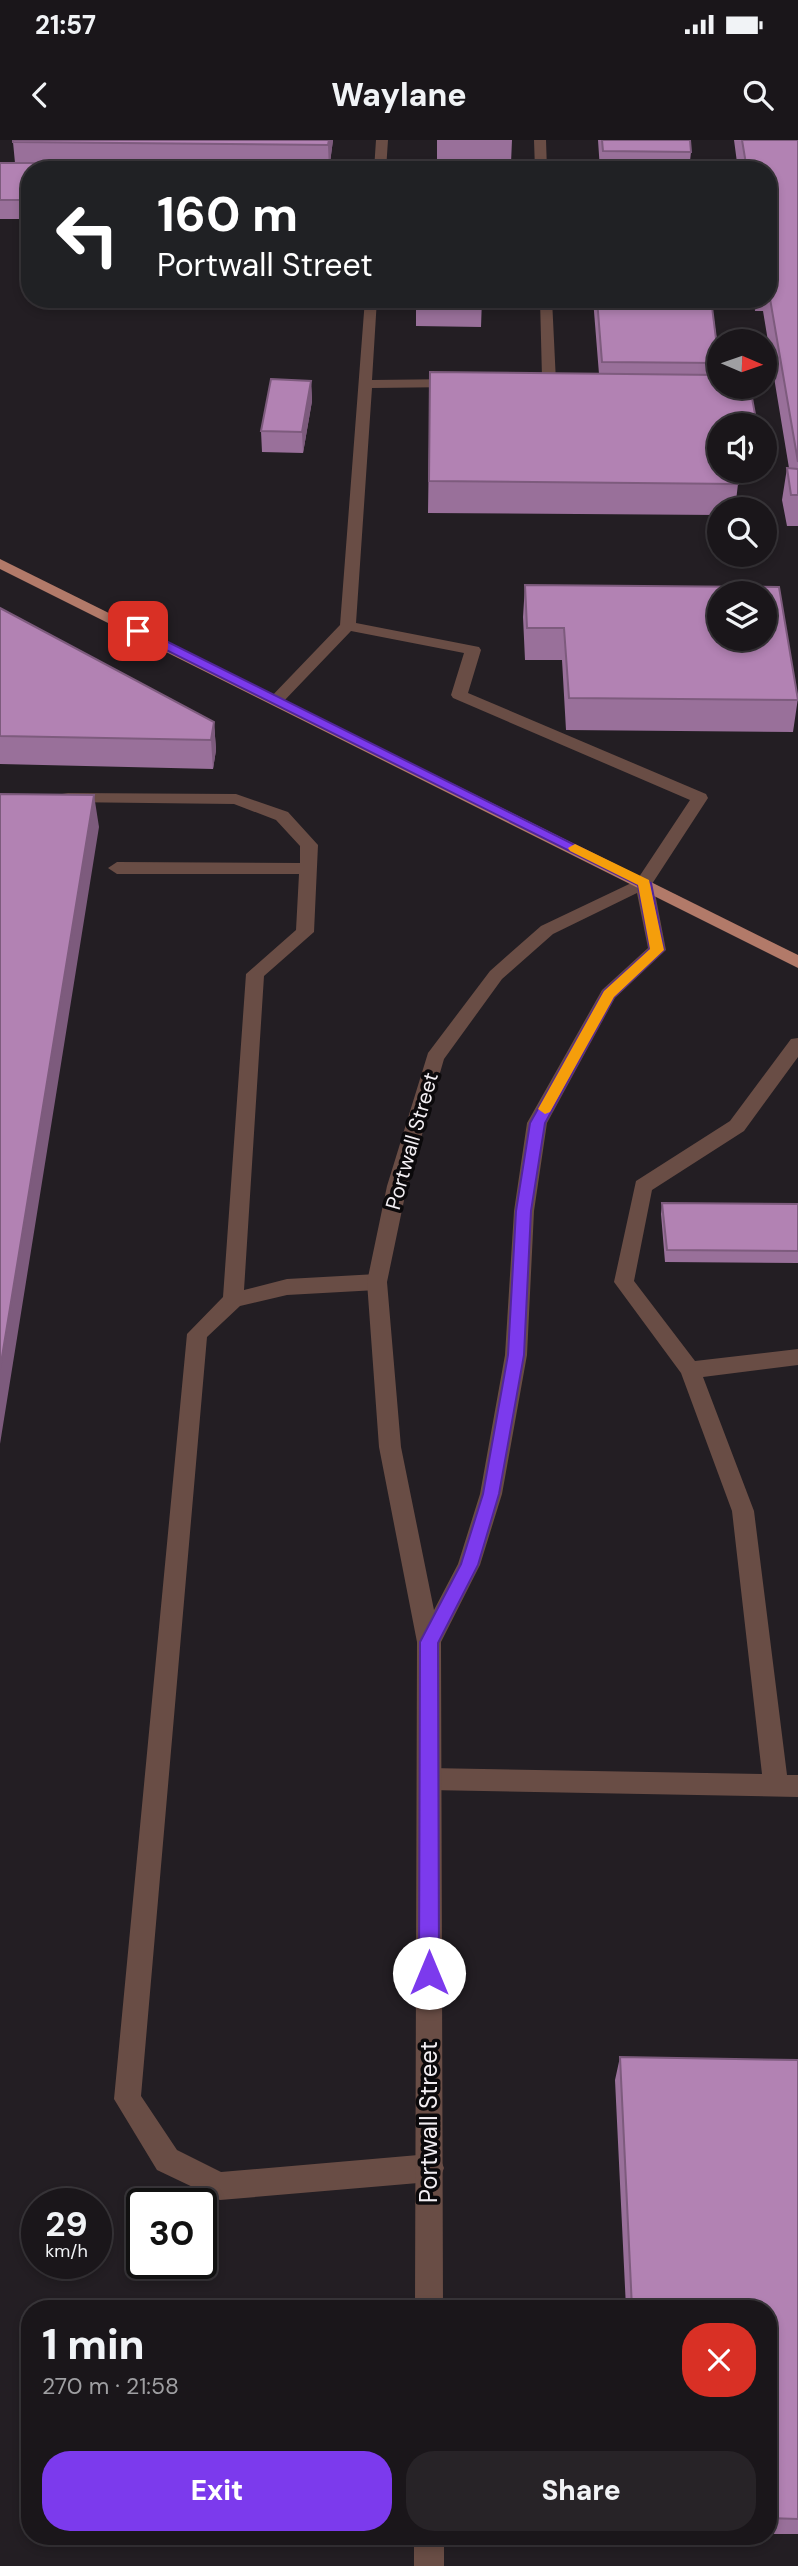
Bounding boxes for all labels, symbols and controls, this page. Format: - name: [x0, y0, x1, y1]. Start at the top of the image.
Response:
- text: 21:57: [35, 8, 96, 42]
- text: Waylane: [331, 74, 467, 116]
- icon: back: [21, 76, 59, 114]
- icon: search: [739, 76, 777, 114]
- text: 160 m: [157, 182, 298, 246]
- icon: left: [42, 189, 133, 280]
- text: Portwall Street: [157, 244, 373, 286]
- north arrow: [707, 329, 777, 399]
- map controls: [707, 329, 777, 651]
- button: sound: [707, 413, 777, 483]
- button: search: [707, 497, 777, 567]
- button: layers: [707, 581, 777, 651]
- pin: [108, 601, 168, 661]
- icon: arrive: [119, 612, 157, 650]
- street label: Portwall Street: [379, 1069, 445, 1213]
- position arrow: [392, 1936, 466, 2010]
- street label: Portwall Street: [413, 2041, 444, 2203]
- speed limit sign: 30: [126, 2188, 217, 2279]
- text: 29: [45, 2201, 88, 2247]
- text: km/h: [45, 2239, 88, 2263]
- text: 1 min: [42, 2317, 145, 2372]
- button: close: [682, 2323, 756, 2397]
- text: 270 m · 21:58: [42, 2371, 179, 2401]
- button: Exit: [42, 2451, 392, 2531]
- button: Share: [406, 2451, 756, 2531]

